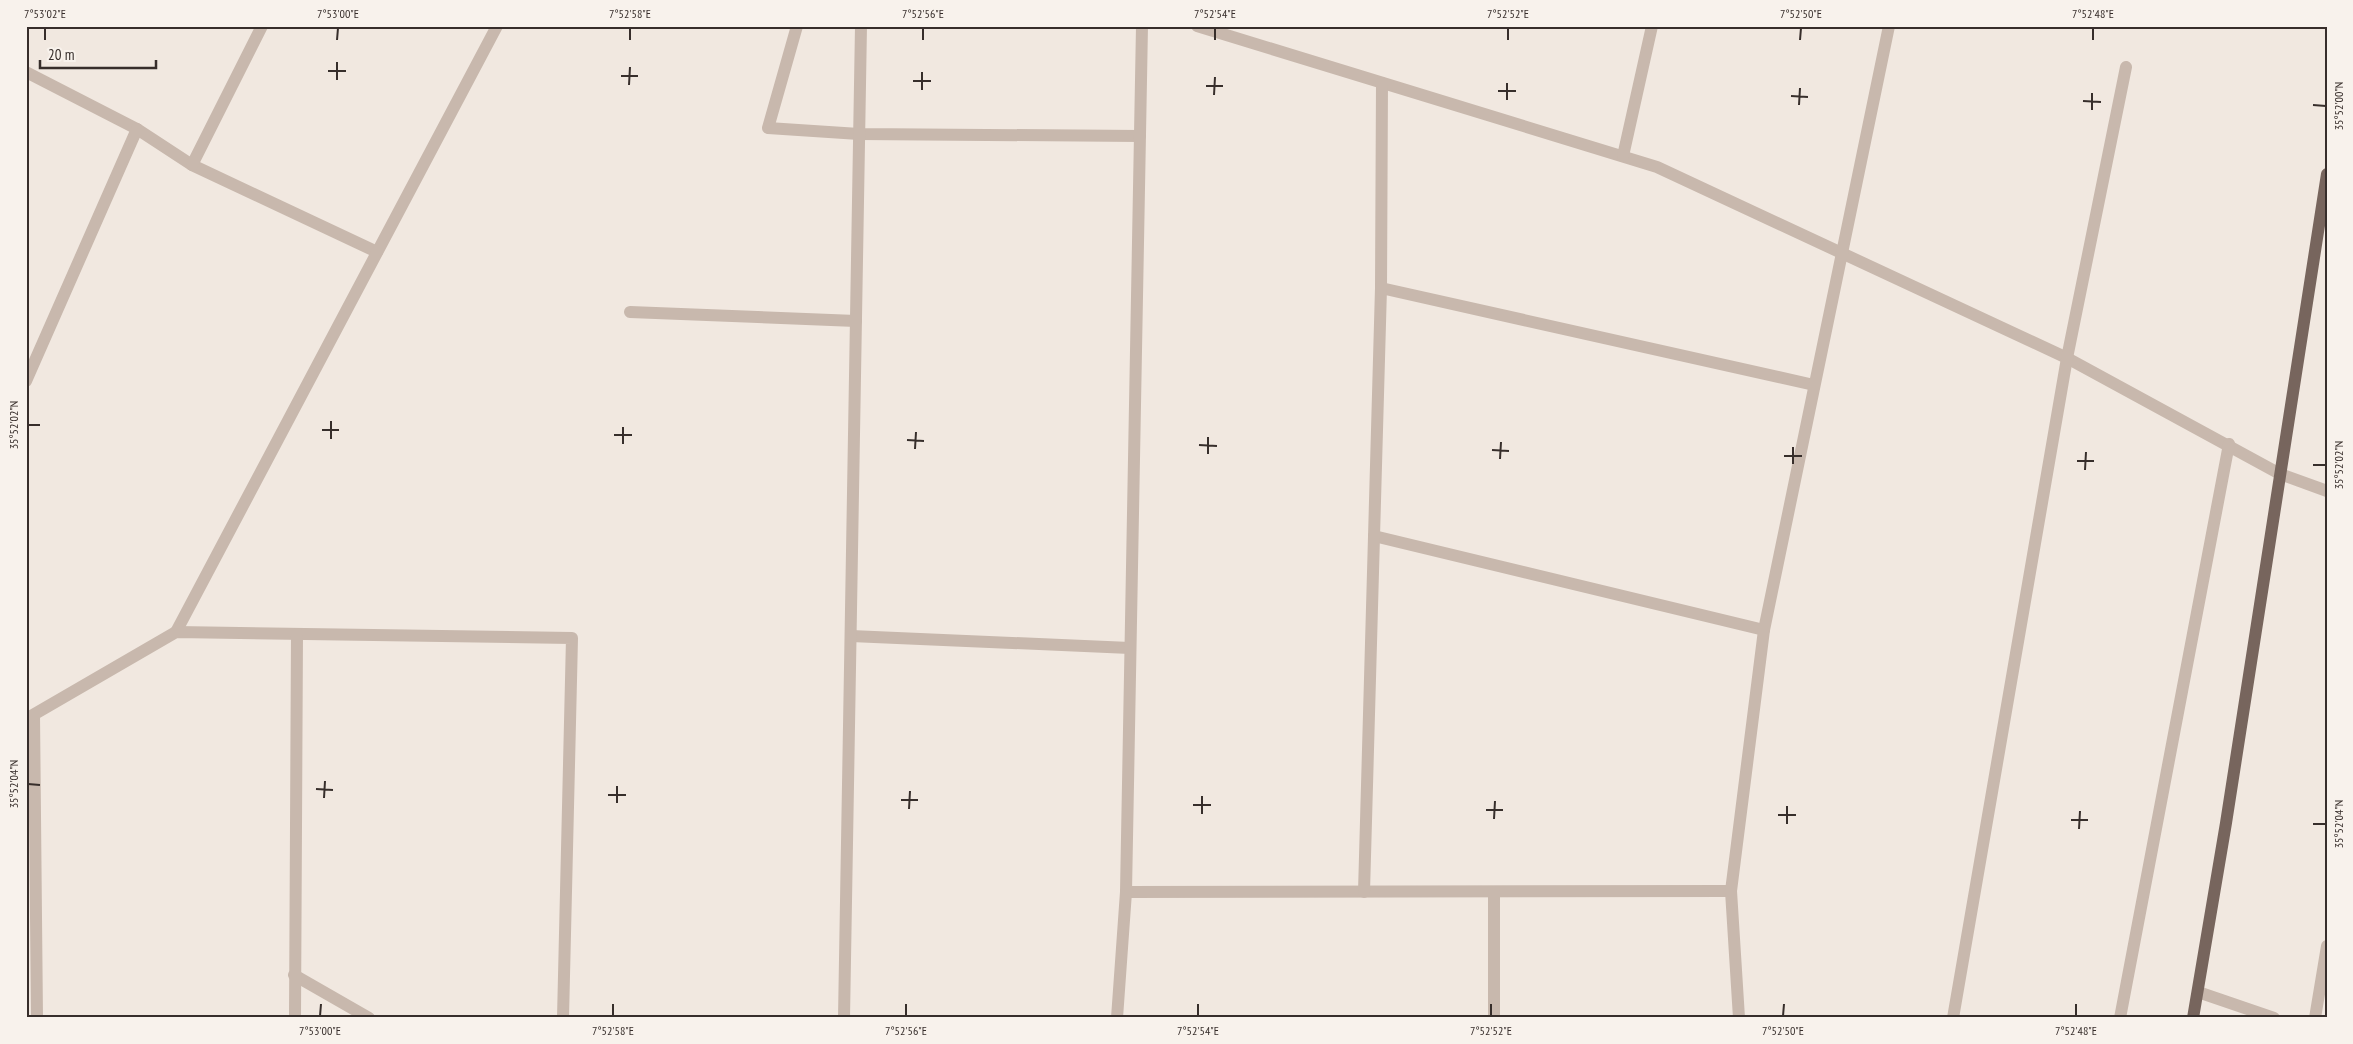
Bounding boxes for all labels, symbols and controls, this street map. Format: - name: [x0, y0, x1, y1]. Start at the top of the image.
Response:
- text: 7°53'02"E: [24, 6, 66, 21]
- text: 7°53'00"E: [317, 6, 359, 21]
- text: 7°52'58"E: [609, 6, 651, 21]
- text: 7°52'56"E: [902, 6, 944, 21]
- text: 7°52'54"E: [1194, 6, 1236, 21]
- text: 7°52'52"E: [1487, 6, 1529, 21]
- text: 7°52'50"E: [1780, 6, 1822, 21]
- text: 7°52'48"E: [2072, 6, 2114, 21]
- scale bar: [40, 38, 156, 70]
- text: 20 m: [48, 45, 74, 64]
- text: 35°52'00"N: [2331, 82, 2346, 130]
- text: 35°52'02"N: [6, 401, 21, 449]
- text: 35°52'02"N: [2331, 441, 2346, 489]
- text: 35°52'04"N: [6, 760, 21, 808]
- text: 35°52'04"N: [2331, 800, 2346, 848]
- text: 7°53'00"E: [299, 1023, 341, 1038]
- text: 7°52'58"E: [592, 1023, 634, 1038]
- text: 7°52'56"E: [885, 1023, 927, 1038]
- text: 7°52'54"E: [1177, 1023, 1219, 1038]
- text: 7°52'52"E: [1470, 1023, 1512, 1038]
- text: 7°52'50"E: [1762, 1023, 1804, 1038]
- text: 7°52'48"E: [2055, 1023, 2097, 1038]

